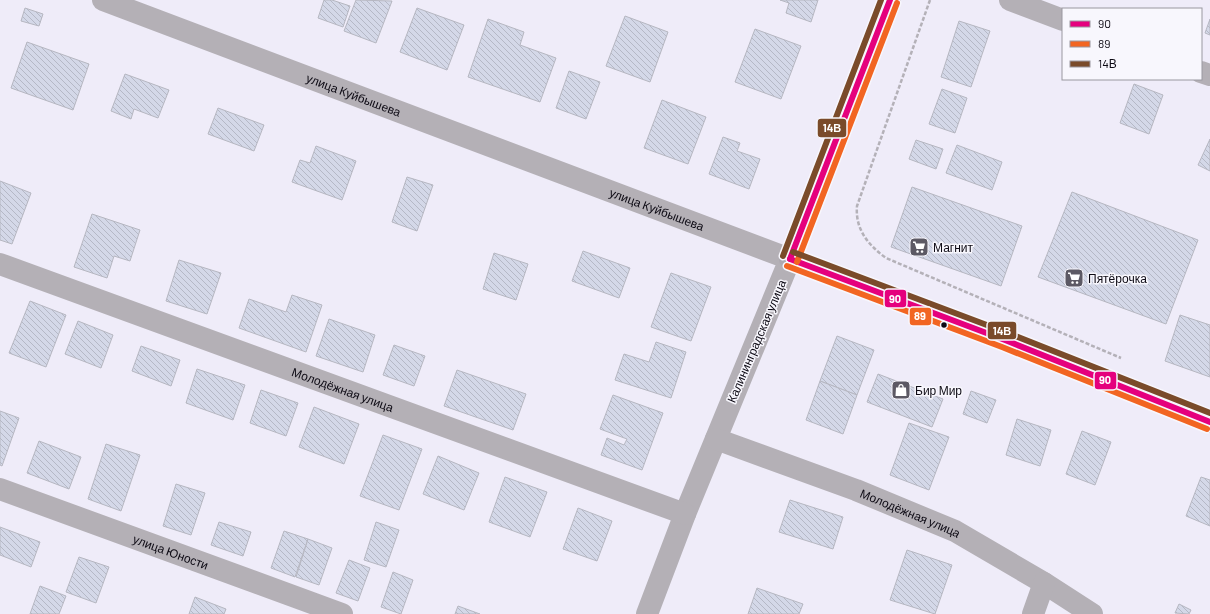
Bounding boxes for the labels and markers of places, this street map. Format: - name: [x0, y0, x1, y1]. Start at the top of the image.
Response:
- supermarket icon: Магнит: [908, 236, 930, 258]
- place label: Магнит: [933, 240, 974, 254]
- supermarket icon: Пятёрочка: [1063, 267, 1085, 289]
- place label: Пятёрочка: [1088, 271, 1147, 286]
- unlabelled marker: [939, 320, 949, 330]
- shop icon: Бир Мир: [890, 379, 912, 401]
- place label: Бир Мир: [915, 383, 962, 398]

